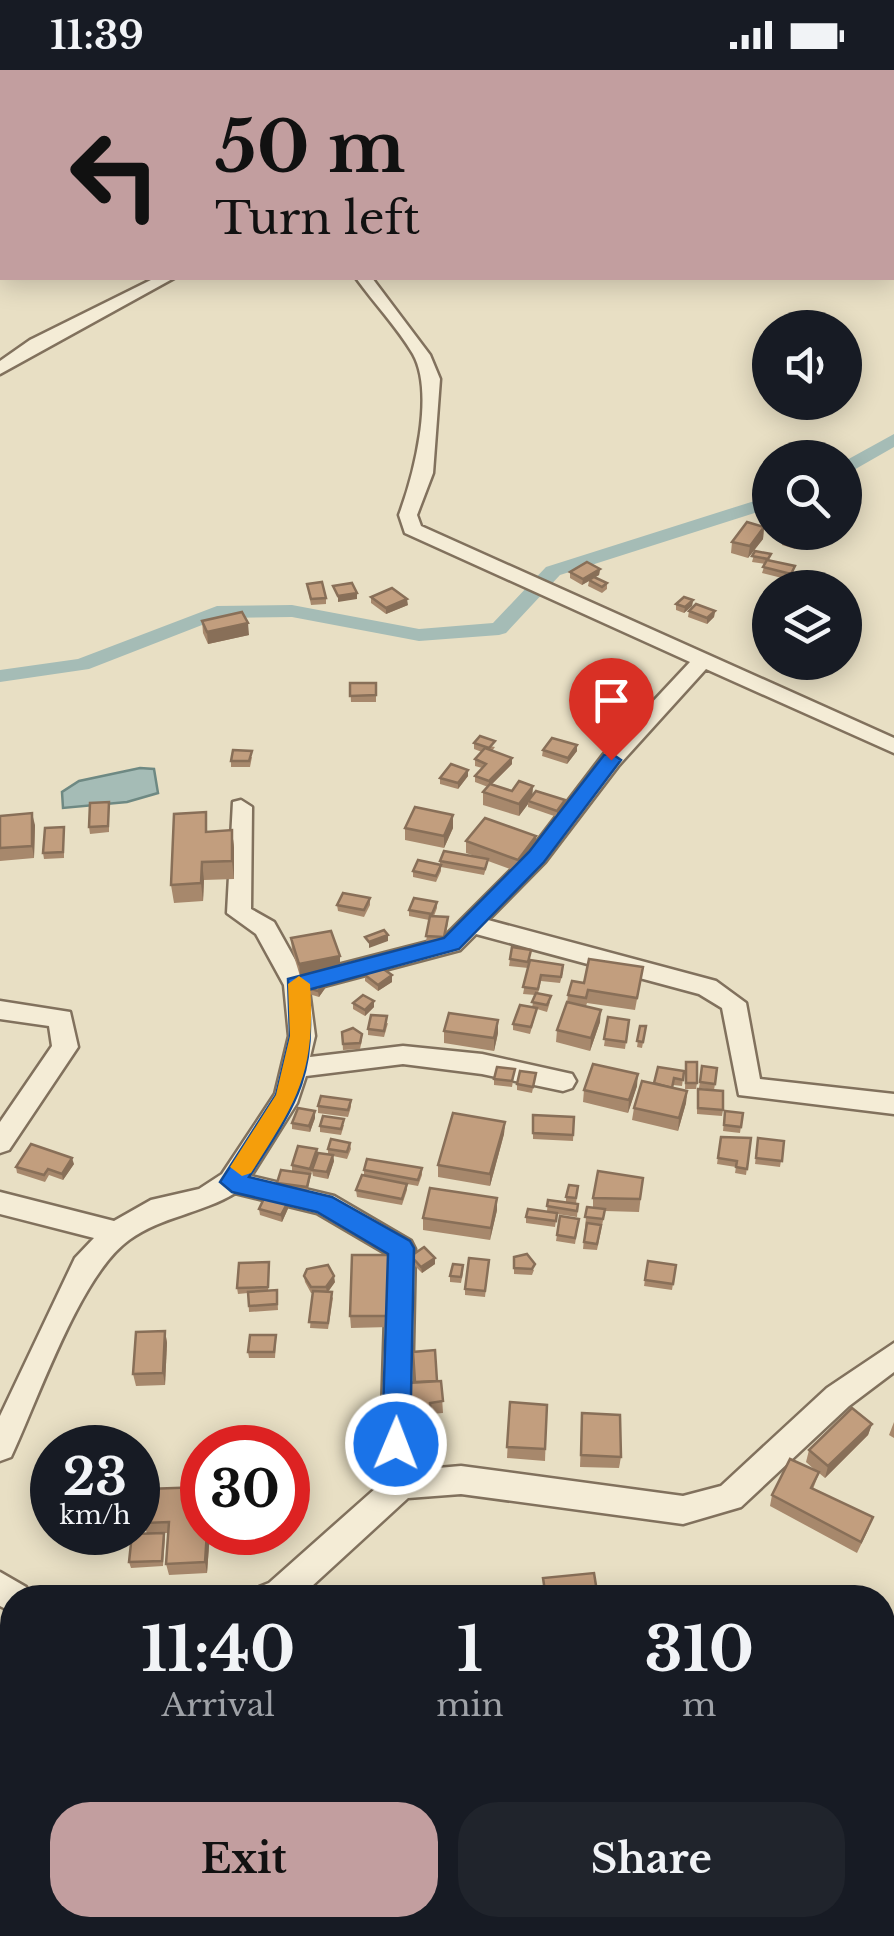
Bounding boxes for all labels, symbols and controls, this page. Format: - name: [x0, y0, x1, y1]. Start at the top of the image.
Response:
- text: 11:39: [50, 12, 144, 59]
- text: 50 m: [215, 104, 406, 191]
- icon: left: [50, 110, 180, 240]
- text: Turn left: [215, 190, 420, 246]
- map controls: [752, 310, 862, 680]
- button: sound: [752, 310, 862, 420]
- button: search: [752, 440, 862, 550]
- button: layers: [752, 570, 862, 680]
- pin: [569, 658, 654, 761]
- icon: arrive: [584, 673, 639, 728]
- position arrow: [344, 1392, 448, 1496]
- speed limit sign: 30: [180, 1425, 310, 1555]
- text: 23: [63, 1446, 127, 1509]
- text: km/h: [60, 1500, 130, 1531]
- text: 11:40: [141, 1613, 295, 1687]
- text: 1: [457, 1613, 483, 1687]
- text: 310: [644, 1613, 754, 1687]
- text: Arrival: [161, 1685, 275, 1725]
- text: min: [436, 1685, 504, 1725]
- text: m: [682, 1685, 716, 1725]
- button: Exit: [50, 1802, 438, 1917]
- button: Share: [458, 1802, 845, 1917]

